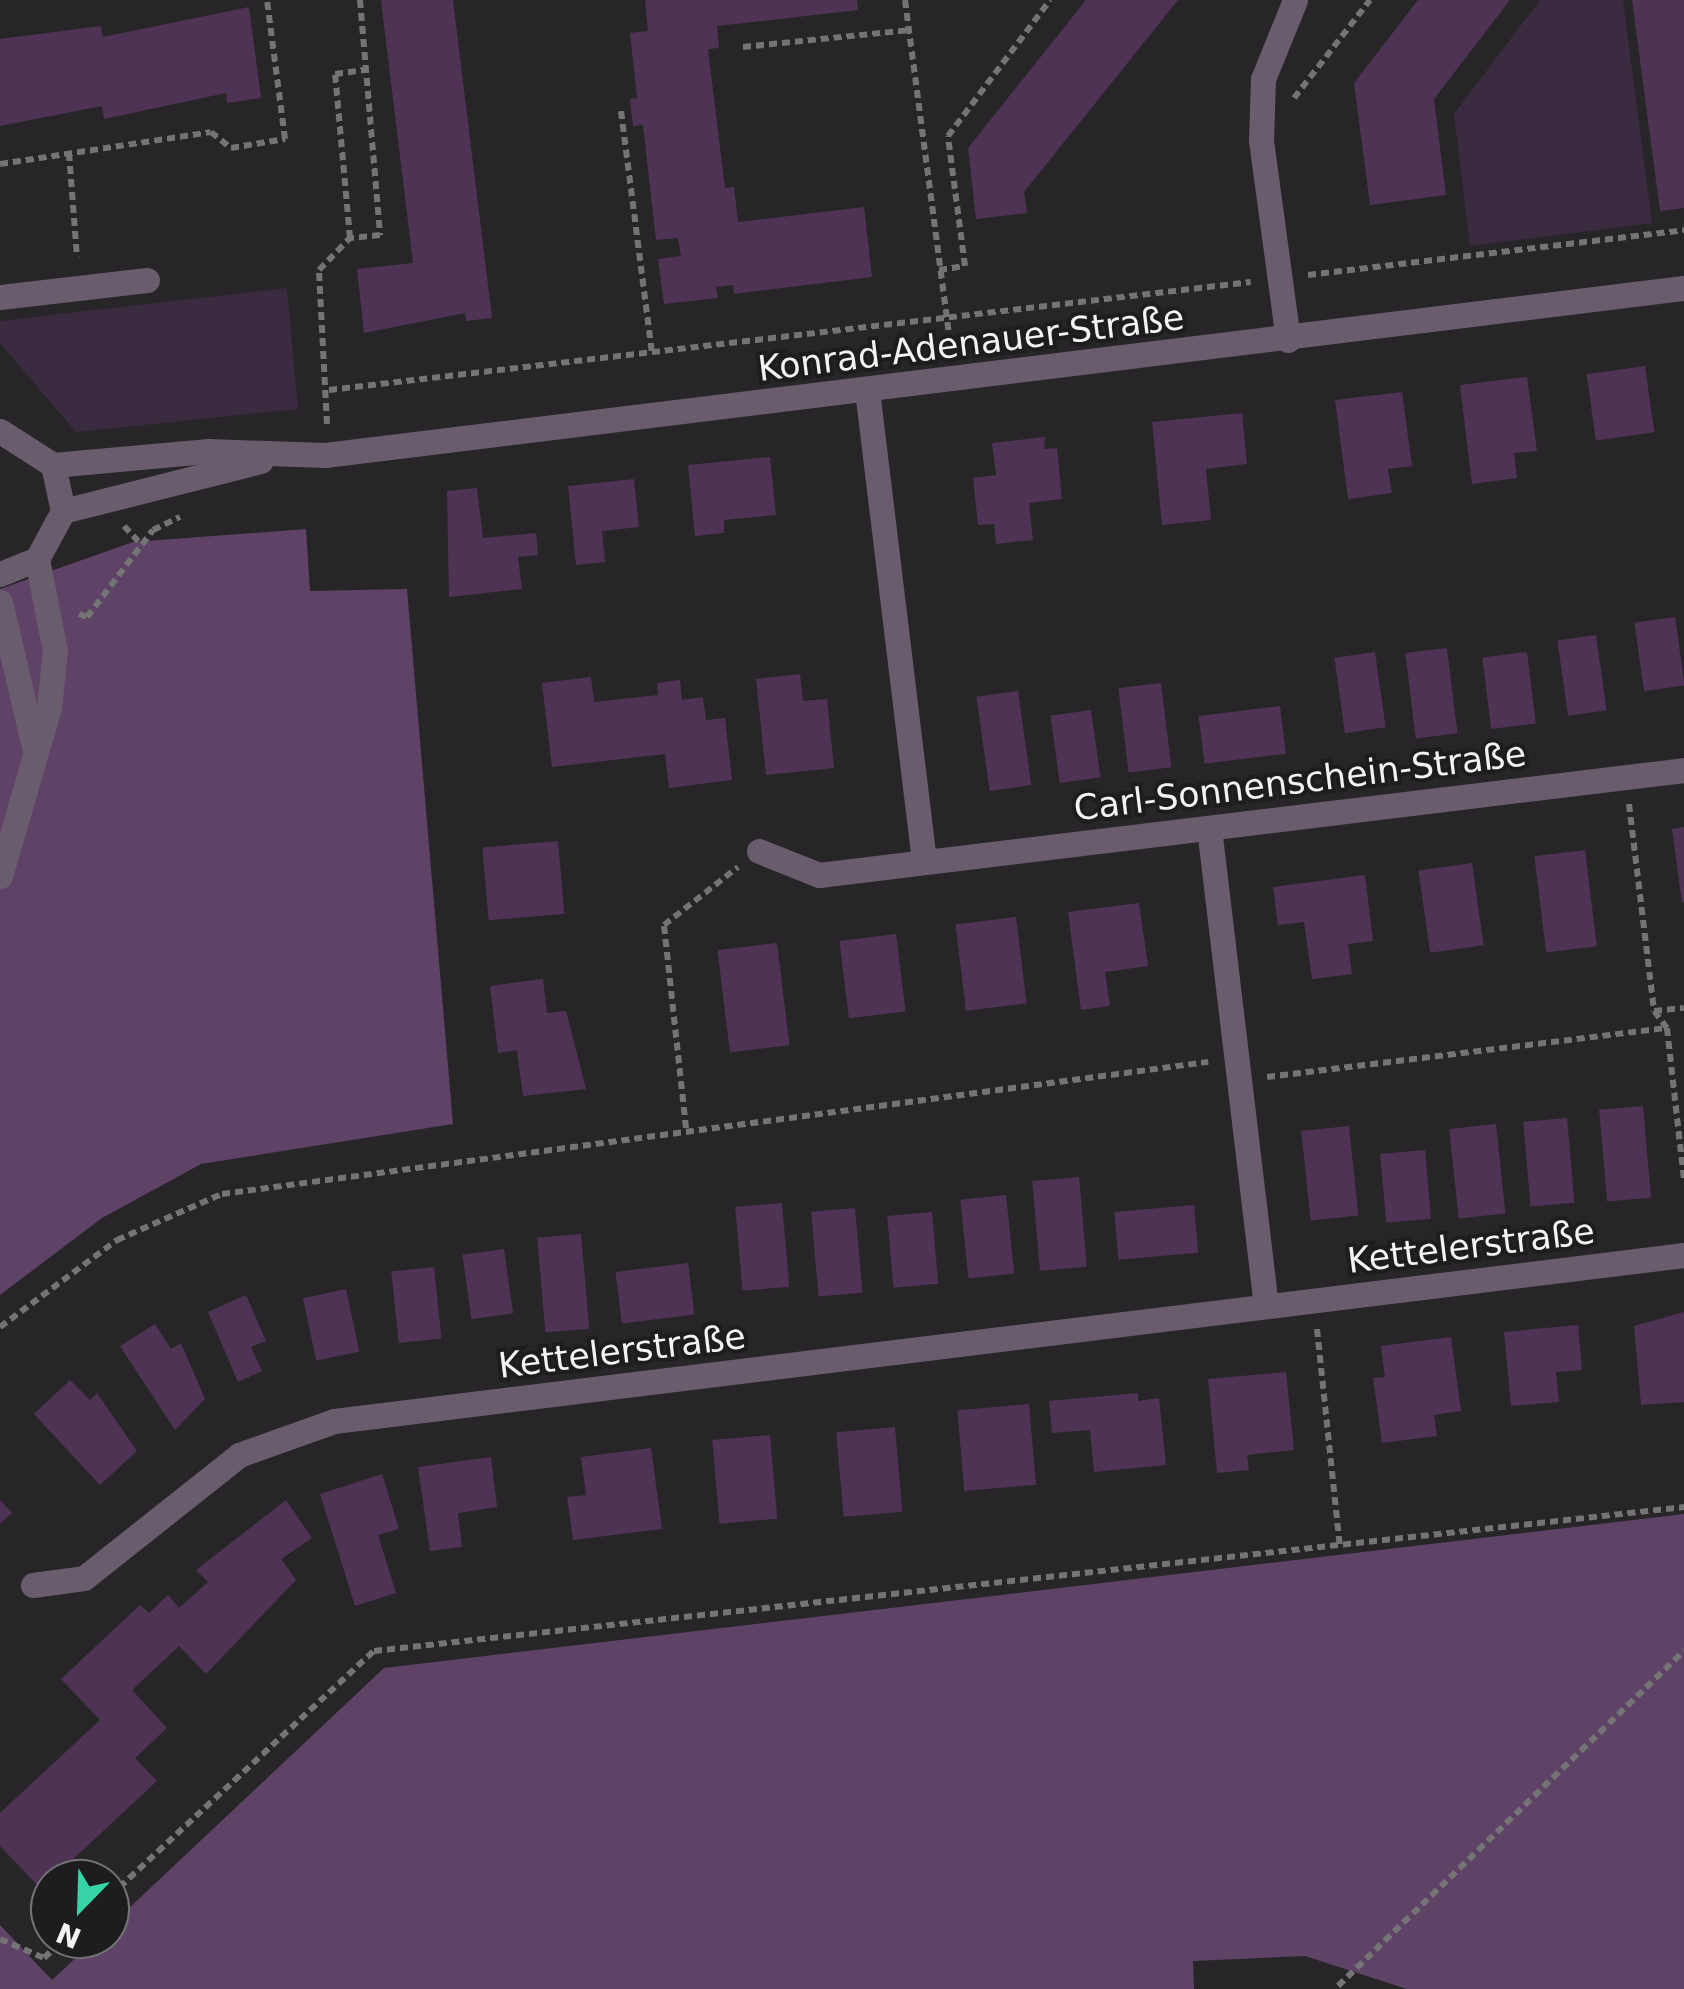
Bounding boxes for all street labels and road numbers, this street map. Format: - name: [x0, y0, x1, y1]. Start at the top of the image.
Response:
- street label: Konrad-Adenauer-Straße: [755, 296, 1187, 390]
- street label: Carl-Sonnenschein-Straße: [1071, 732, 1529, 830]
- street label: Kettelerstraße: [1345, 1210, 1597, 1282]
- street label: Kettelerstraße: [496, 1315, 748, 1387]

